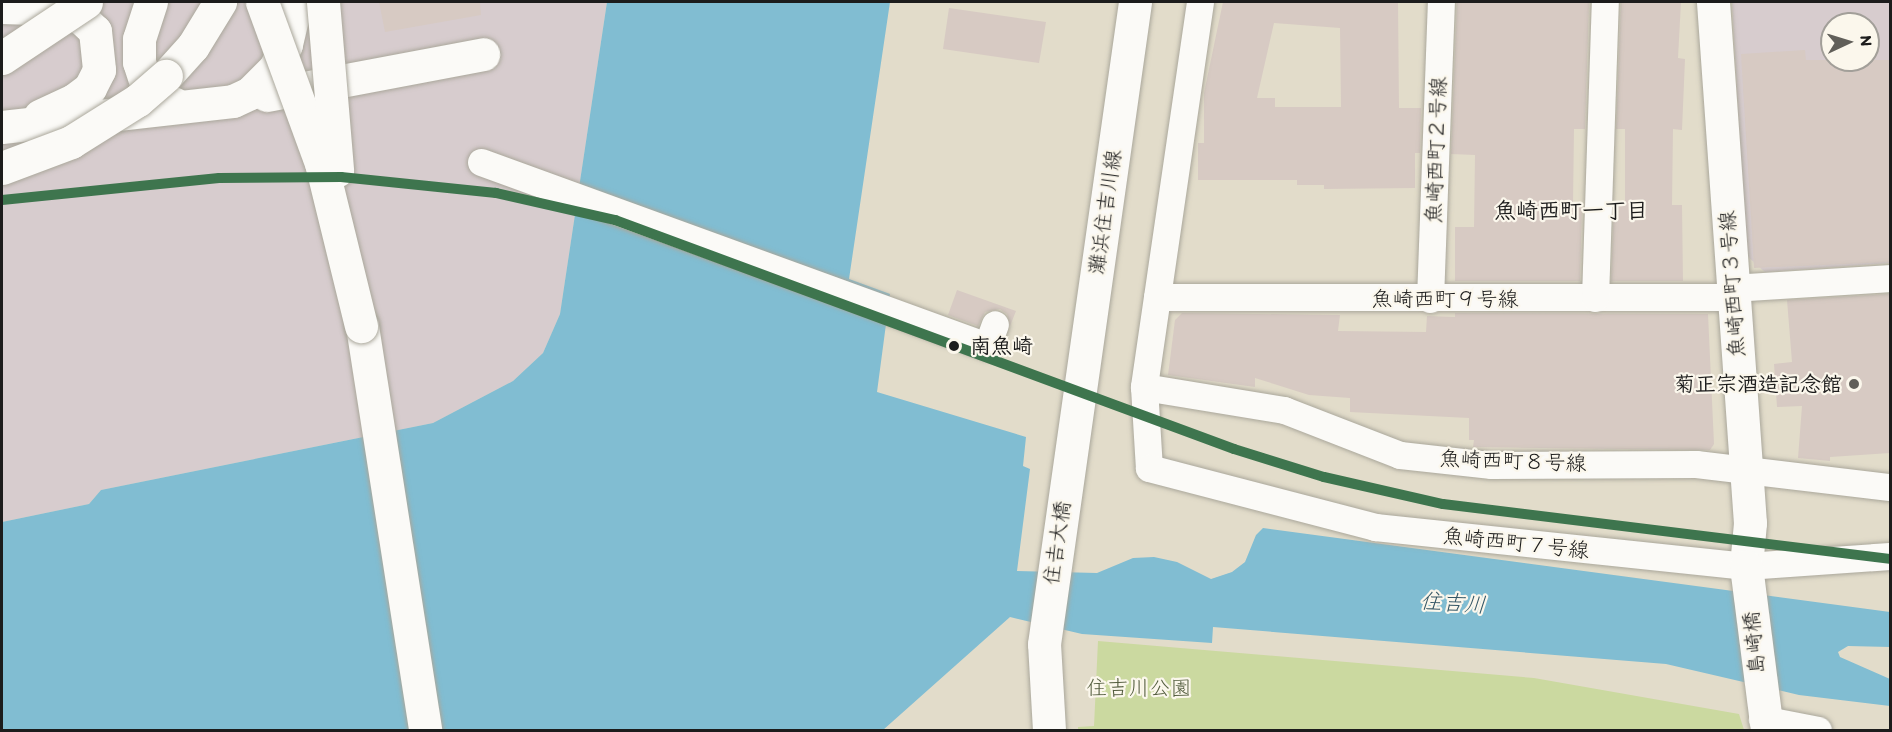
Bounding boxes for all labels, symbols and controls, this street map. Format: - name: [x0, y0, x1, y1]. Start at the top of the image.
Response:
- north arrow: [1820, 12, 1880, 72]
- text: N: [1857, 35, 1876, 47]
- street label: 魚崎西町２号線: [1421, 76, 1451, 224]
- street label: 灘浜住吉川線: [1084, 148, 1126, 276]
- district label: 魚崎西町一丁目: [1494, 198, 1648, 224]
- street label: 魚崎西町３号線: [1714, 210, 1750, 358]
- street label: 魚崎西町９号線: [1372, 286, 1518, 312]
- place label: 南魚崎: [970, 333, 1033, 359]
- marker: 南魚崎: [943, 335, 965, 357]
- place label: 菊正宗酒造記念館: [1674, 371, 1842, 397]
- marker: 菊正宗酒造記念館: [1847, 377, 1861, 391]
- street label: 魚崎西町８号線: [1439, 446, 1587, 476]
- street label: 住𠮷大橋: [1039, 500, 1075, 586]
- street label: 魚崎西町７号線: [1442, 523, 1590, 563]
- water label: 住吉川: [1419, 588, 1487, 618]
- street label: 島崎橋: [1738, 610, 1770, 676]
- park label: 住吉川公園: [1087, 675, 1191, 701]

